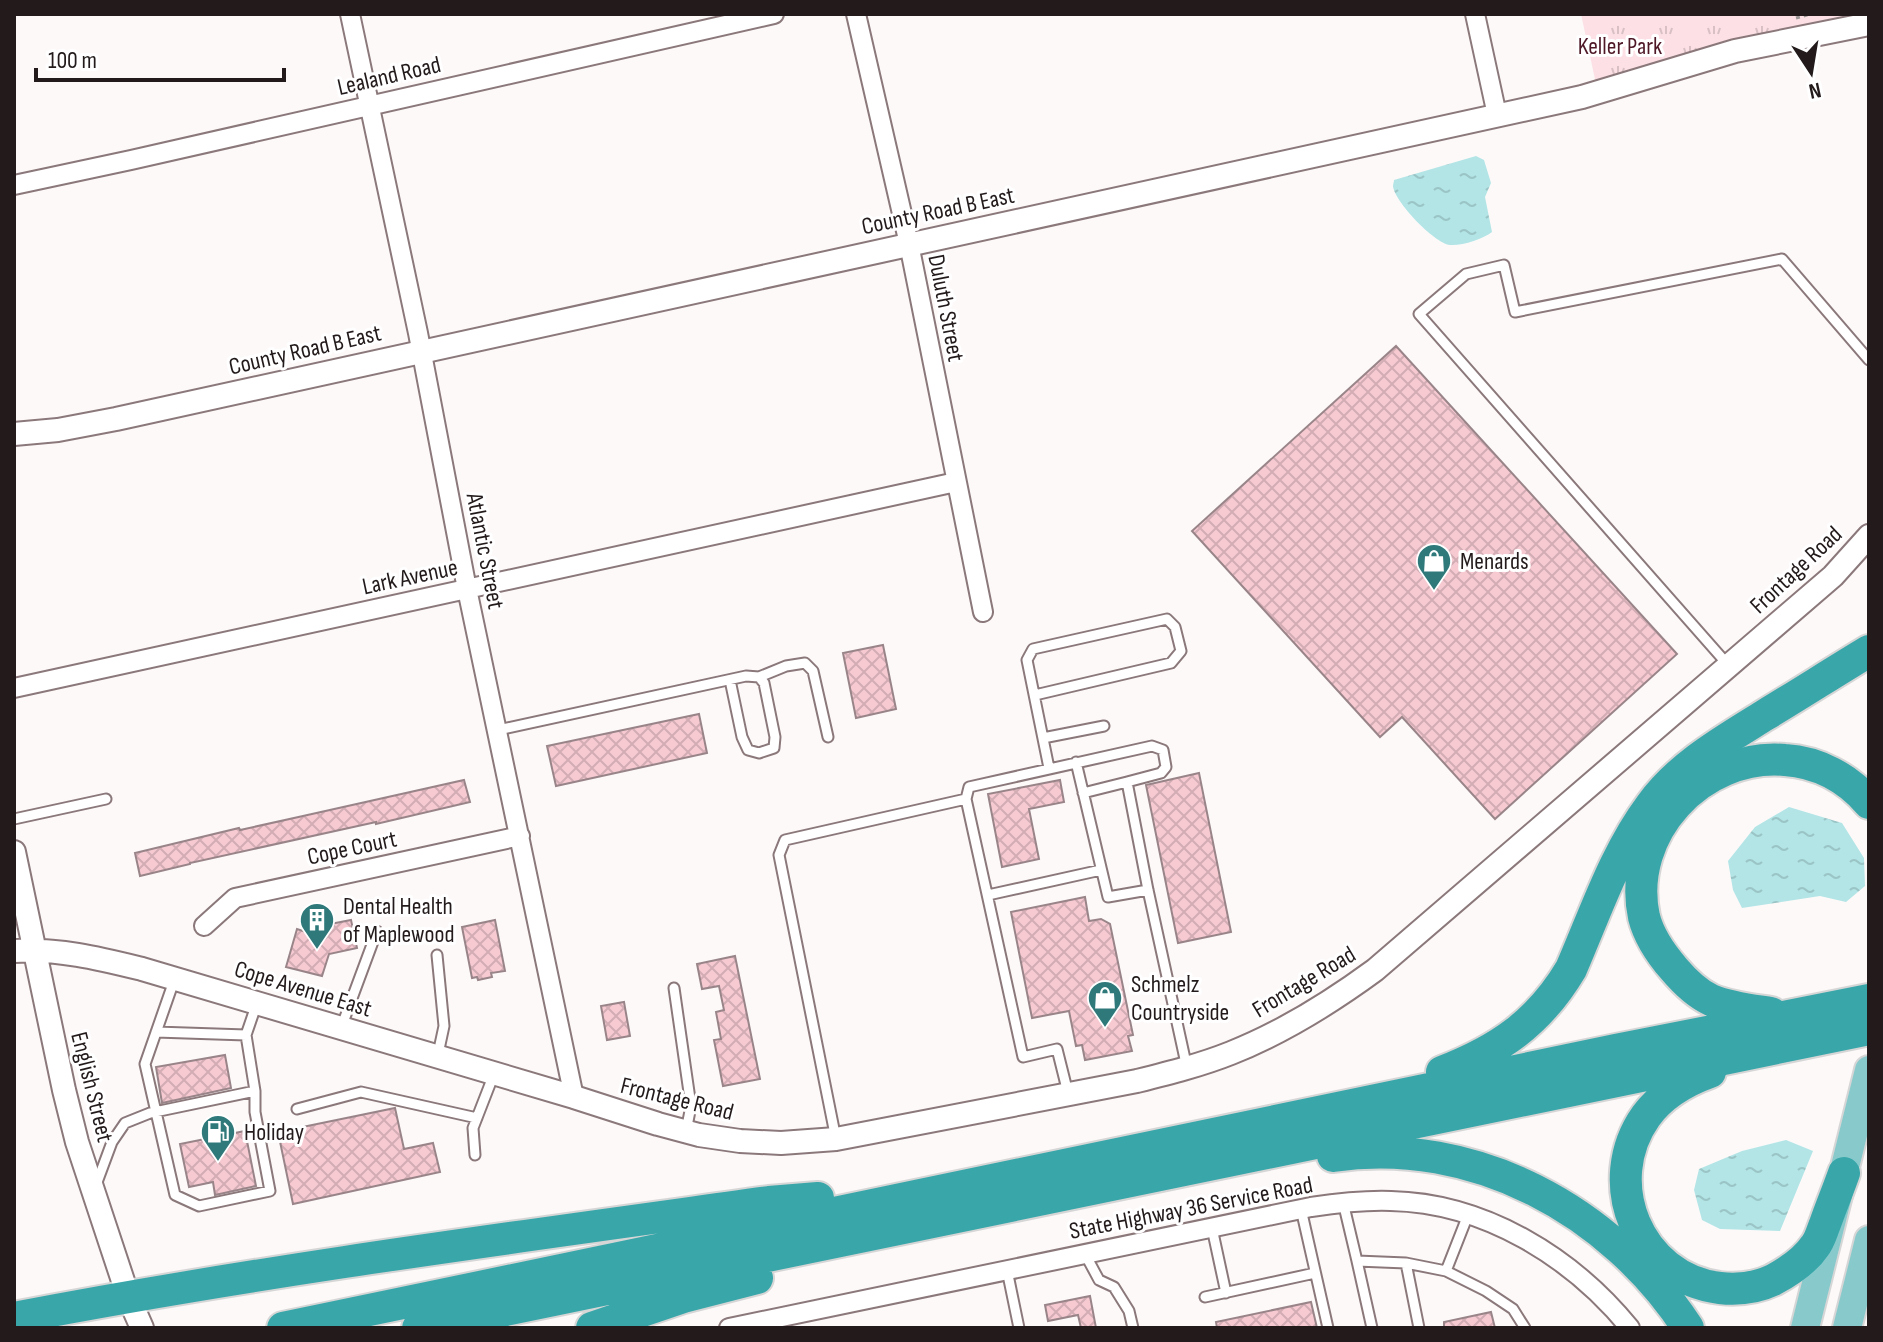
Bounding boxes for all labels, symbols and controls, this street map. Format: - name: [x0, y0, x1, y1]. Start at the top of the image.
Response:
- scale bar: [36, 32, 284, 82]
- park label: Keller Park: [1578, 32, 1662, 61]
- north arrow: [1771, 32, 1851, 112]
- text: 100 m: [48, 46, 97, 75]
- street label: Lealand Road: [334, 50, 444, 102]
- text: N: [1806, 76, 1823, 105]
- street label: County Road B East: [859, 181, 1017, 241]
- street label: Duluth Street: [921, 252, 971, 364]
- street label: County Road B East: [226, 318, 384, 382]
- street label: Atlantic Street: [459, 490, 510, 611]
- street label: Frontage Road: [1744, 520, 1848, 620]
- shop icon: Menards: [1415, 542, 1453, 592]
- place label: Menards: [1460, 547, 1529, 576]
- street label: Lark Avenue: [360, 553, 460, 601]
- street label: Cope Court: [305, 824, 399, 872]
- place label: Dental Health of Maplewood: [343, 892, 454, 949]
- building icon: Dental Health of Maplewood: [298, 901, 336, 951]
- street label: Frontage Road: [1247, 940, 1361, 1024]
- street label: Cope Avenue East: [231, 954, 375, 1024]
- place label: Schmelz Countryside: [1131, 970, 1229, 1027]
- shop icon: Schmelz Countryside: [1086, 979, 1124, 1029]
- street label: English Street: [64, 1029, 120, 1145]
- street label: Frontage Road: [618, 1071, 736, 1127]
- fuel station icon: Holiday: [199, 1113, 237, 1163]
- place label: Holiday: [244, 1118, 304, 1147]
- street label: State Highway 36 Service Road: [1067, 1170, 1315, 1246]

